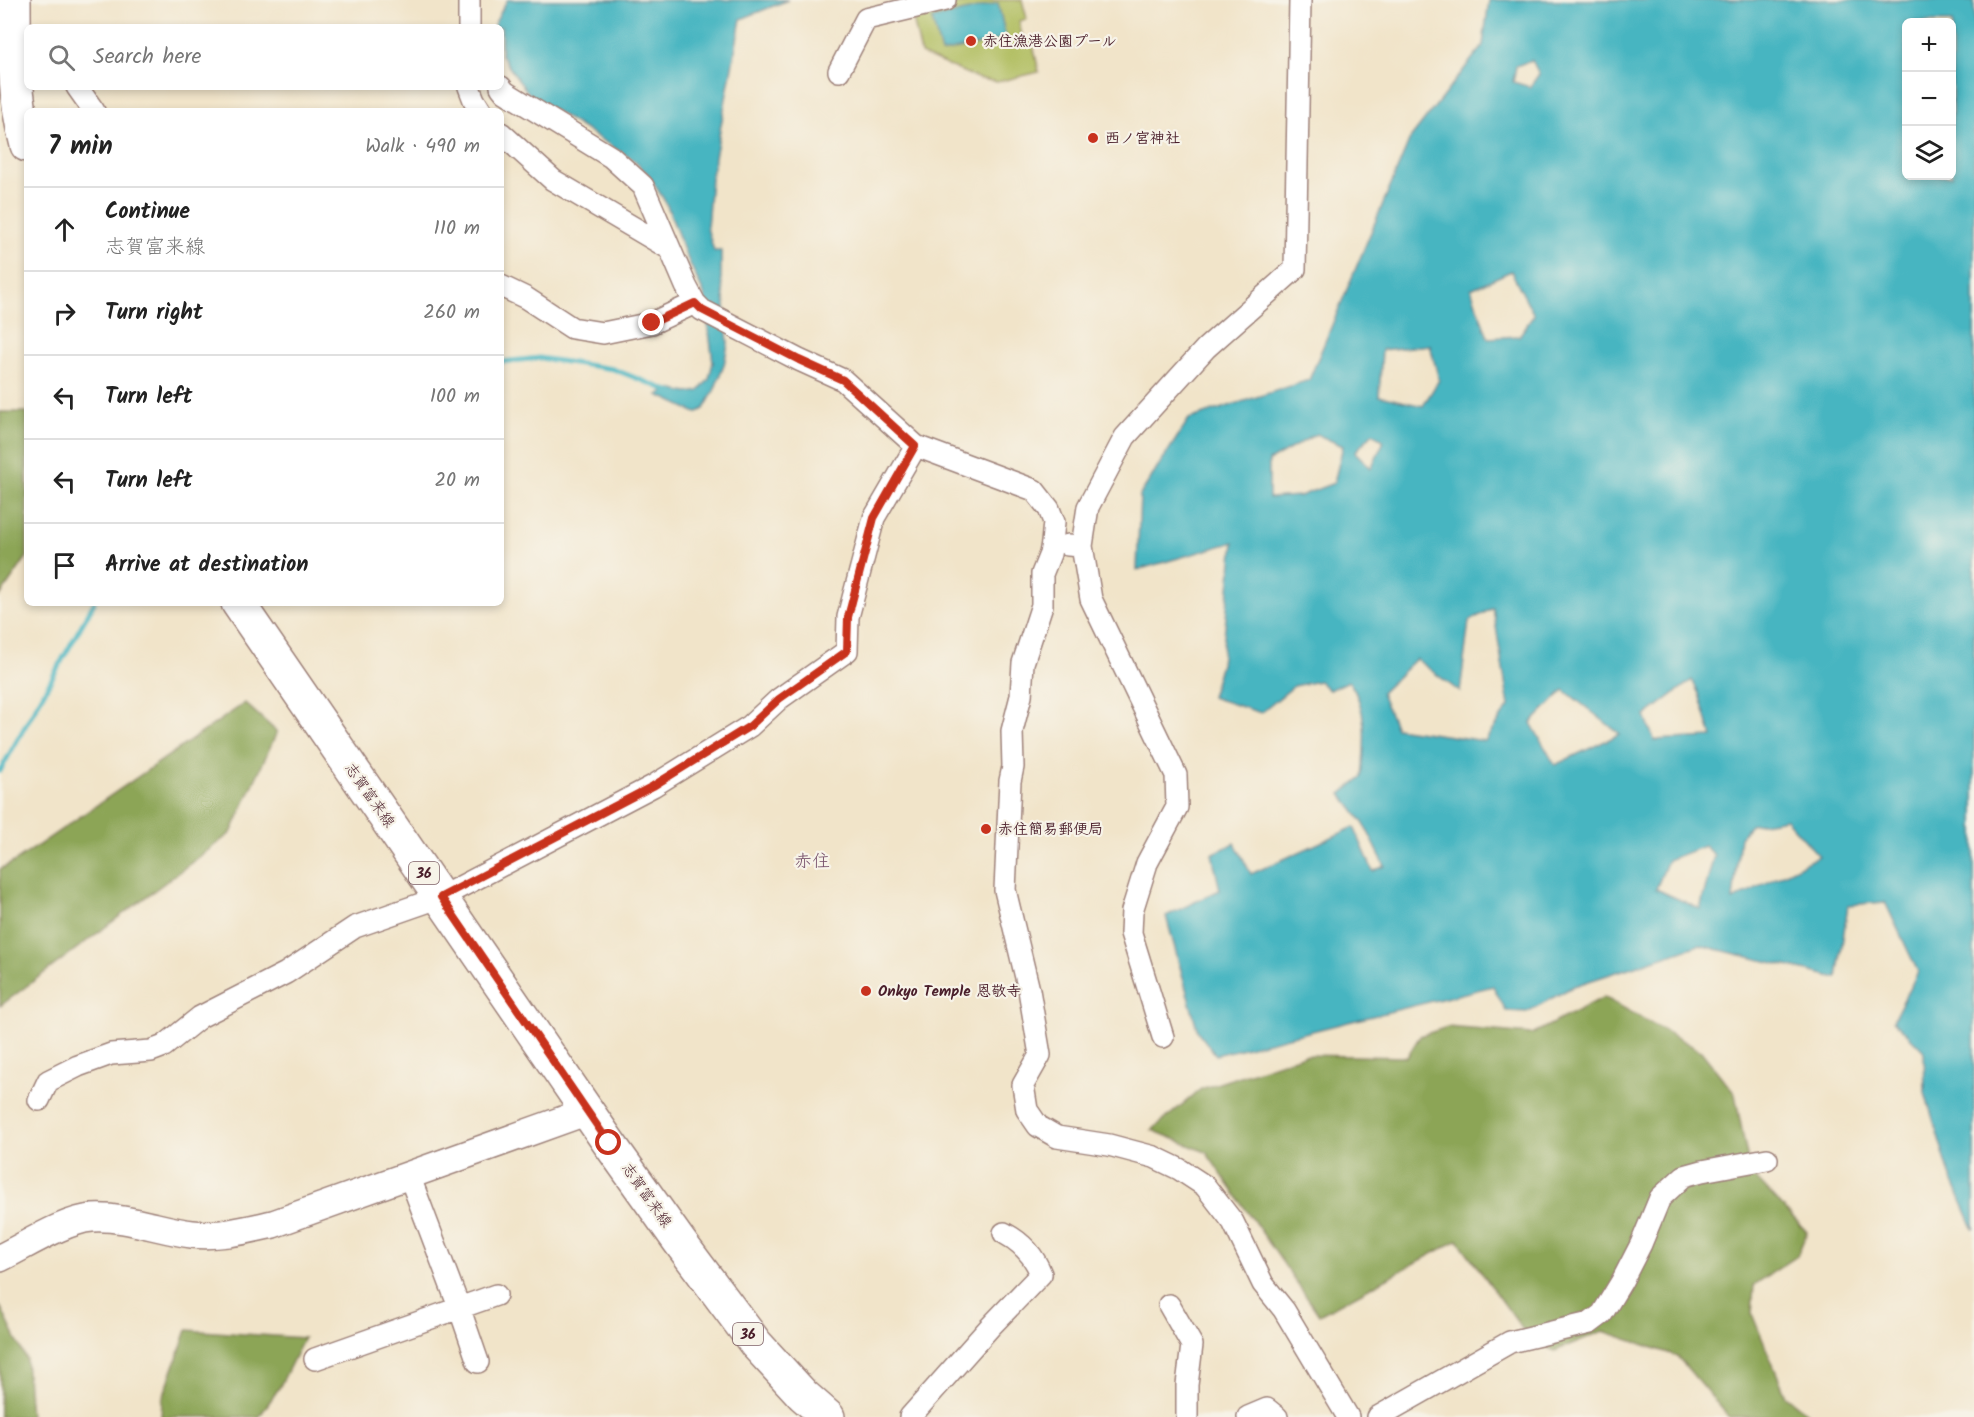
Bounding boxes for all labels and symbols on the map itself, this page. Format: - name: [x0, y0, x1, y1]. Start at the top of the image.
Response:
- place label: 赤住漁港公園プール: [983, 30, 1117, 54]
- marker: 赤住漁港公園プール: [964, 34, 978, 48]
- place label: 西ノ宮神社: [1105, 127, 1180, 151]
- marker: 西ノ宮神社: [1086, 131, 1100, 145]
- route end: [638, 309, 664, 335]
- street label: 志賀富来線: [338, 758, 401, 833]
- place label: 赤住簡易郵便局: [998, 818, 1103, 842]
- marker: 赤住簡易郵便局: [979, 822, 993, 836]
- district label: 赤住: [794, 848, 830, 877]
- road number: 36: [409, 862, 439, 884]
- place label: Onkyo Temple 恩敬寺: [878, 980, 1021, 1004]
- marker: Onkyo Temple 恩敬寺: [859, 984, 873, 998]
- route start: [595, 1129, 621, 1155]
- street label: 志賀富来線: [615, 1158, 678, 1233]
- road number: 36: [733, 1323, 763, 1345]

